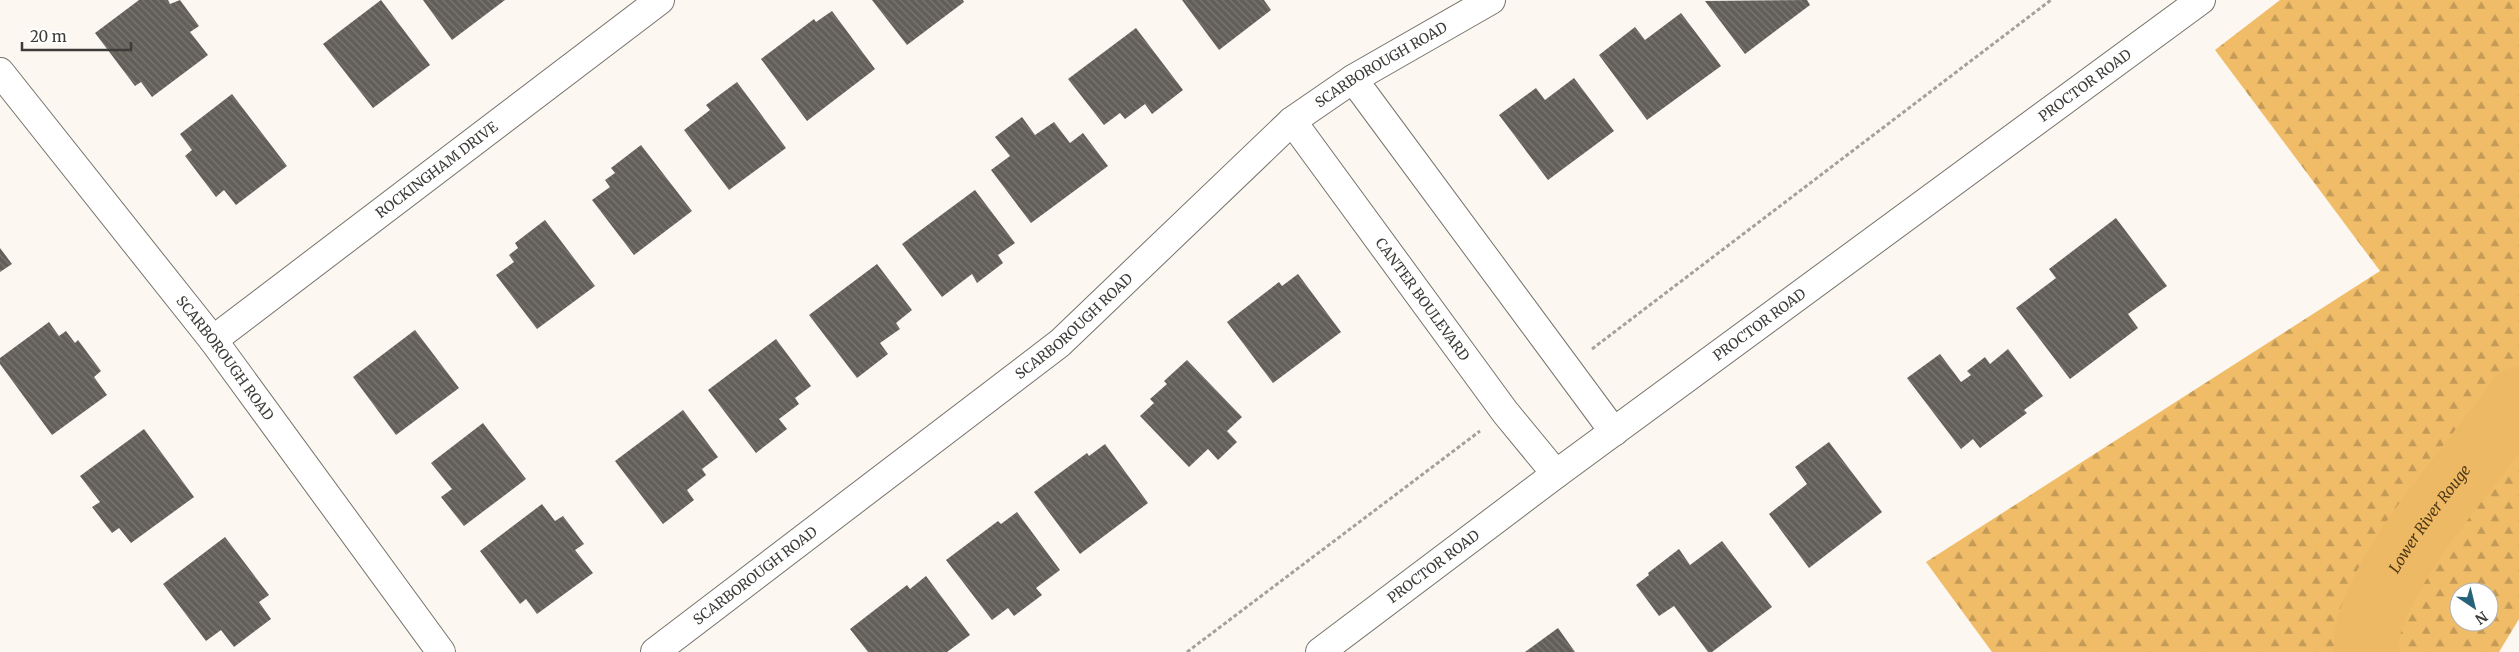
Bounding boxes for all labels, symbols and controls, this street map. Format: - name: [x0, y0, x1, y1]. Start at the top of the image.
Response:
- street label: SCARBOROUGH ROAD: [1311, 18, 1451, 112]
- scale bar: [22, 20, 131, 52]
- text: 20 m: [30, 27, 67, 46]
- street label: PROCTOR ROAD: [2035, 45, 2135, 125]
- street label: ROCKINGHAM DRIVE: [372, 118, 501, 222]
- street label: CANTER BOULEVARD: [1372, 234, 1474, 365]
- street label: SCARBOROUGH ROAD: [1012, 269, 1137, 383]
- street label: PROCTOR ROAD: [1709, 284, 1810, 365]
- street label: SCARBOROUGH ROAD: [172, 292, 278, 424]
- water label: Lower River Rouge: [2385, 461, 2475, 576]
- street label: SCARBOROUGH ROAD: [690, 522, 821, 629]
- street label: PROCTOR ROAD: [1384, 526, 1483, 607]
- north arrow: [2449, 582, 2499, 632]
- text: N: [2472, 607, 2491, 628]

